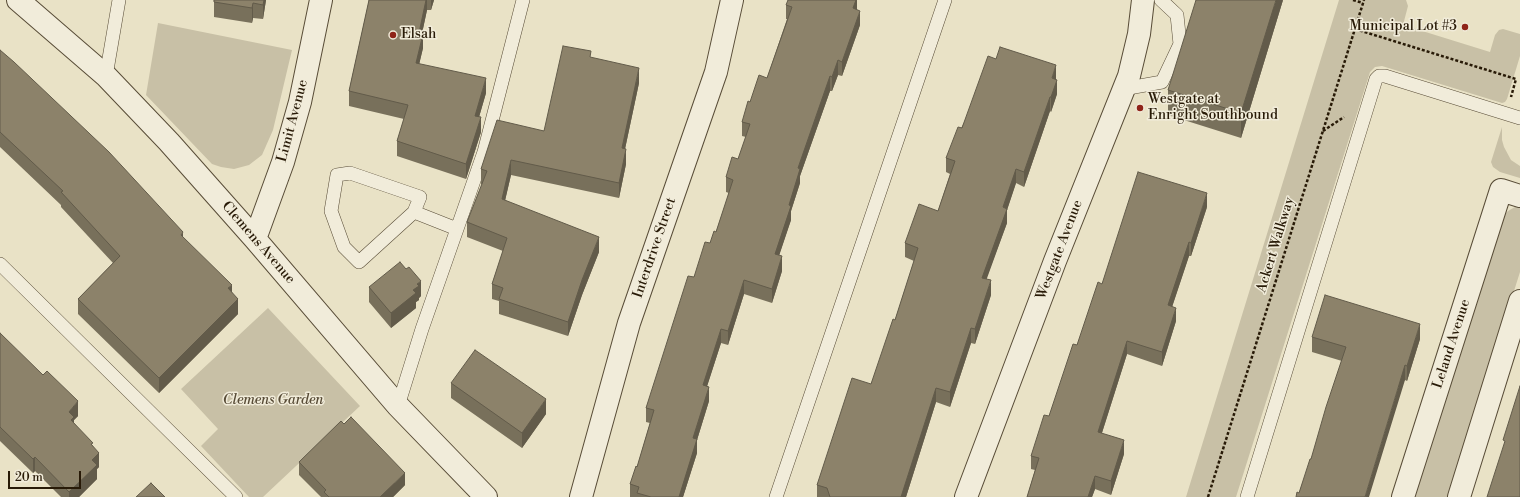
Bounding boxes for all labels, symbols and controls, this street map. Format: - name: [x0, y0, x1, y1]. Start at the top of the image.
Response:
- place label: Municipal Lot #3: [1350, 19, 1457, 35]
- marker: Municipal Lot #3: [1460, 22, 1470, 32]
- place label: Elsah: [401, 27, 436, 43]
- marker: Elsah: [388, 30, 398, 40]
- street label: Limit Avenue: [274, 78, 312, 164]
- place label: Westgate at Enright Southbound: [1148, 92, 1278, 124]
- marker: Westgate at Enright Southbound: [1135, 103, 1145, 113]
- street label: Ackert Walkway: [1254, 195, 1298, 295]
- street label: Interdrive Street: [630, 196, 680, 300]
- street label: Clemens Avenue: [218, 198, 298, 288]
- street label: Westgate Avenue: [1033, 198, 1087, 302]
- street label: Leland Avenue: [1430, 297, 1474, 391]
- park label: Clemens Garden: [223, 393, 323, 409]
- scale bar: [10, 463, 83, 489]
- text: 20 m: [15, 470, 43, 485]

